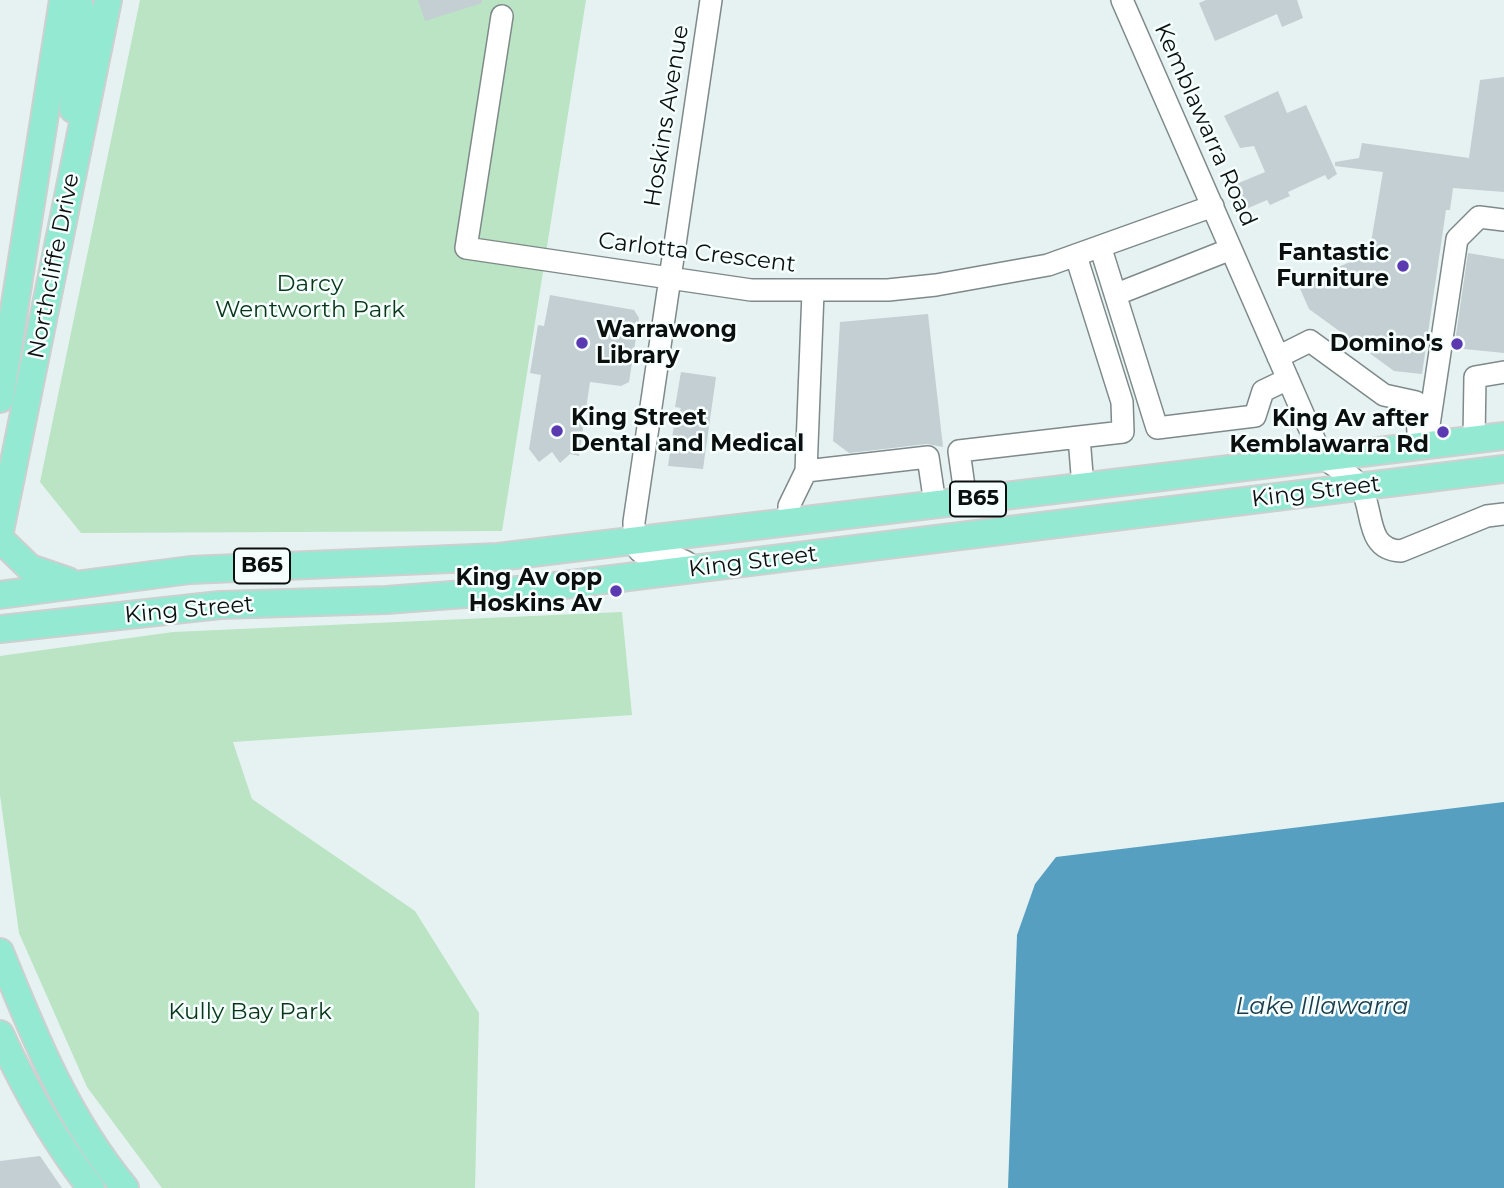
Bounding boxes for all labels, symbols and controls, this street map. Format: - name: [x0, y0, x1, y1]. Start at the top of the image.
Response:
- street label: Kemblawarra Road: [1148, 19, 1262, 231]
- street label: Hoskins Avenue: [639, 23, 695, 209]
- street label: Northcliffe Drive: [22, 171, 86, 361]
- street label: Carlotta Crescent: [597, 227, 797, 279]
- place label: Fantastic Furniture: [1276, 239, 1389, 293]
- marker: Fantastic Furniture: [1395, 258, 1411, 274]
- park label: Darcy Wentworth Park: [215, 270, 405, 324]
- place label: Warrawong Library: [596, 316, 737, 370]
- place label: Domino's: [1330, 330, 1443, 358]
- marker: Warrawong Library: [574, 335, 590, 351]
- marker: Domino's: [1449, 336, 1465, 352]
- place label: King Street Dental and Medical: [571, 404, 804, 458]
- place label: King Av after Kemblawarra Rd: [1229, 405, 1429, 459]
- marker: King Street Dental and Medical: [549, 423, 565, 439]
- marker: King Av after Kemblawarra Rd: [1435, 424, 1451, 440]
- street label: King Street: [1250, 470, 1382, 514]
- road number: B65: [950, 482, 1006, 516]
- street label: King Street: [687, 540, 819, 584]
- road number: B65: [234, 548, 290, 584]
- place label: King Av opp Hoskins Av: [455, 564, 602, 618]
- marker: King Av opp Hoskins Av: [608, 583, 624, 599]
- street label: King Street: [123, 591, 255, 629]
- water label: Lake Illawarra: [1235, 993, 1409, 1021]
- park label: Kully Bay Park: [168, 998, 332, 1026]

